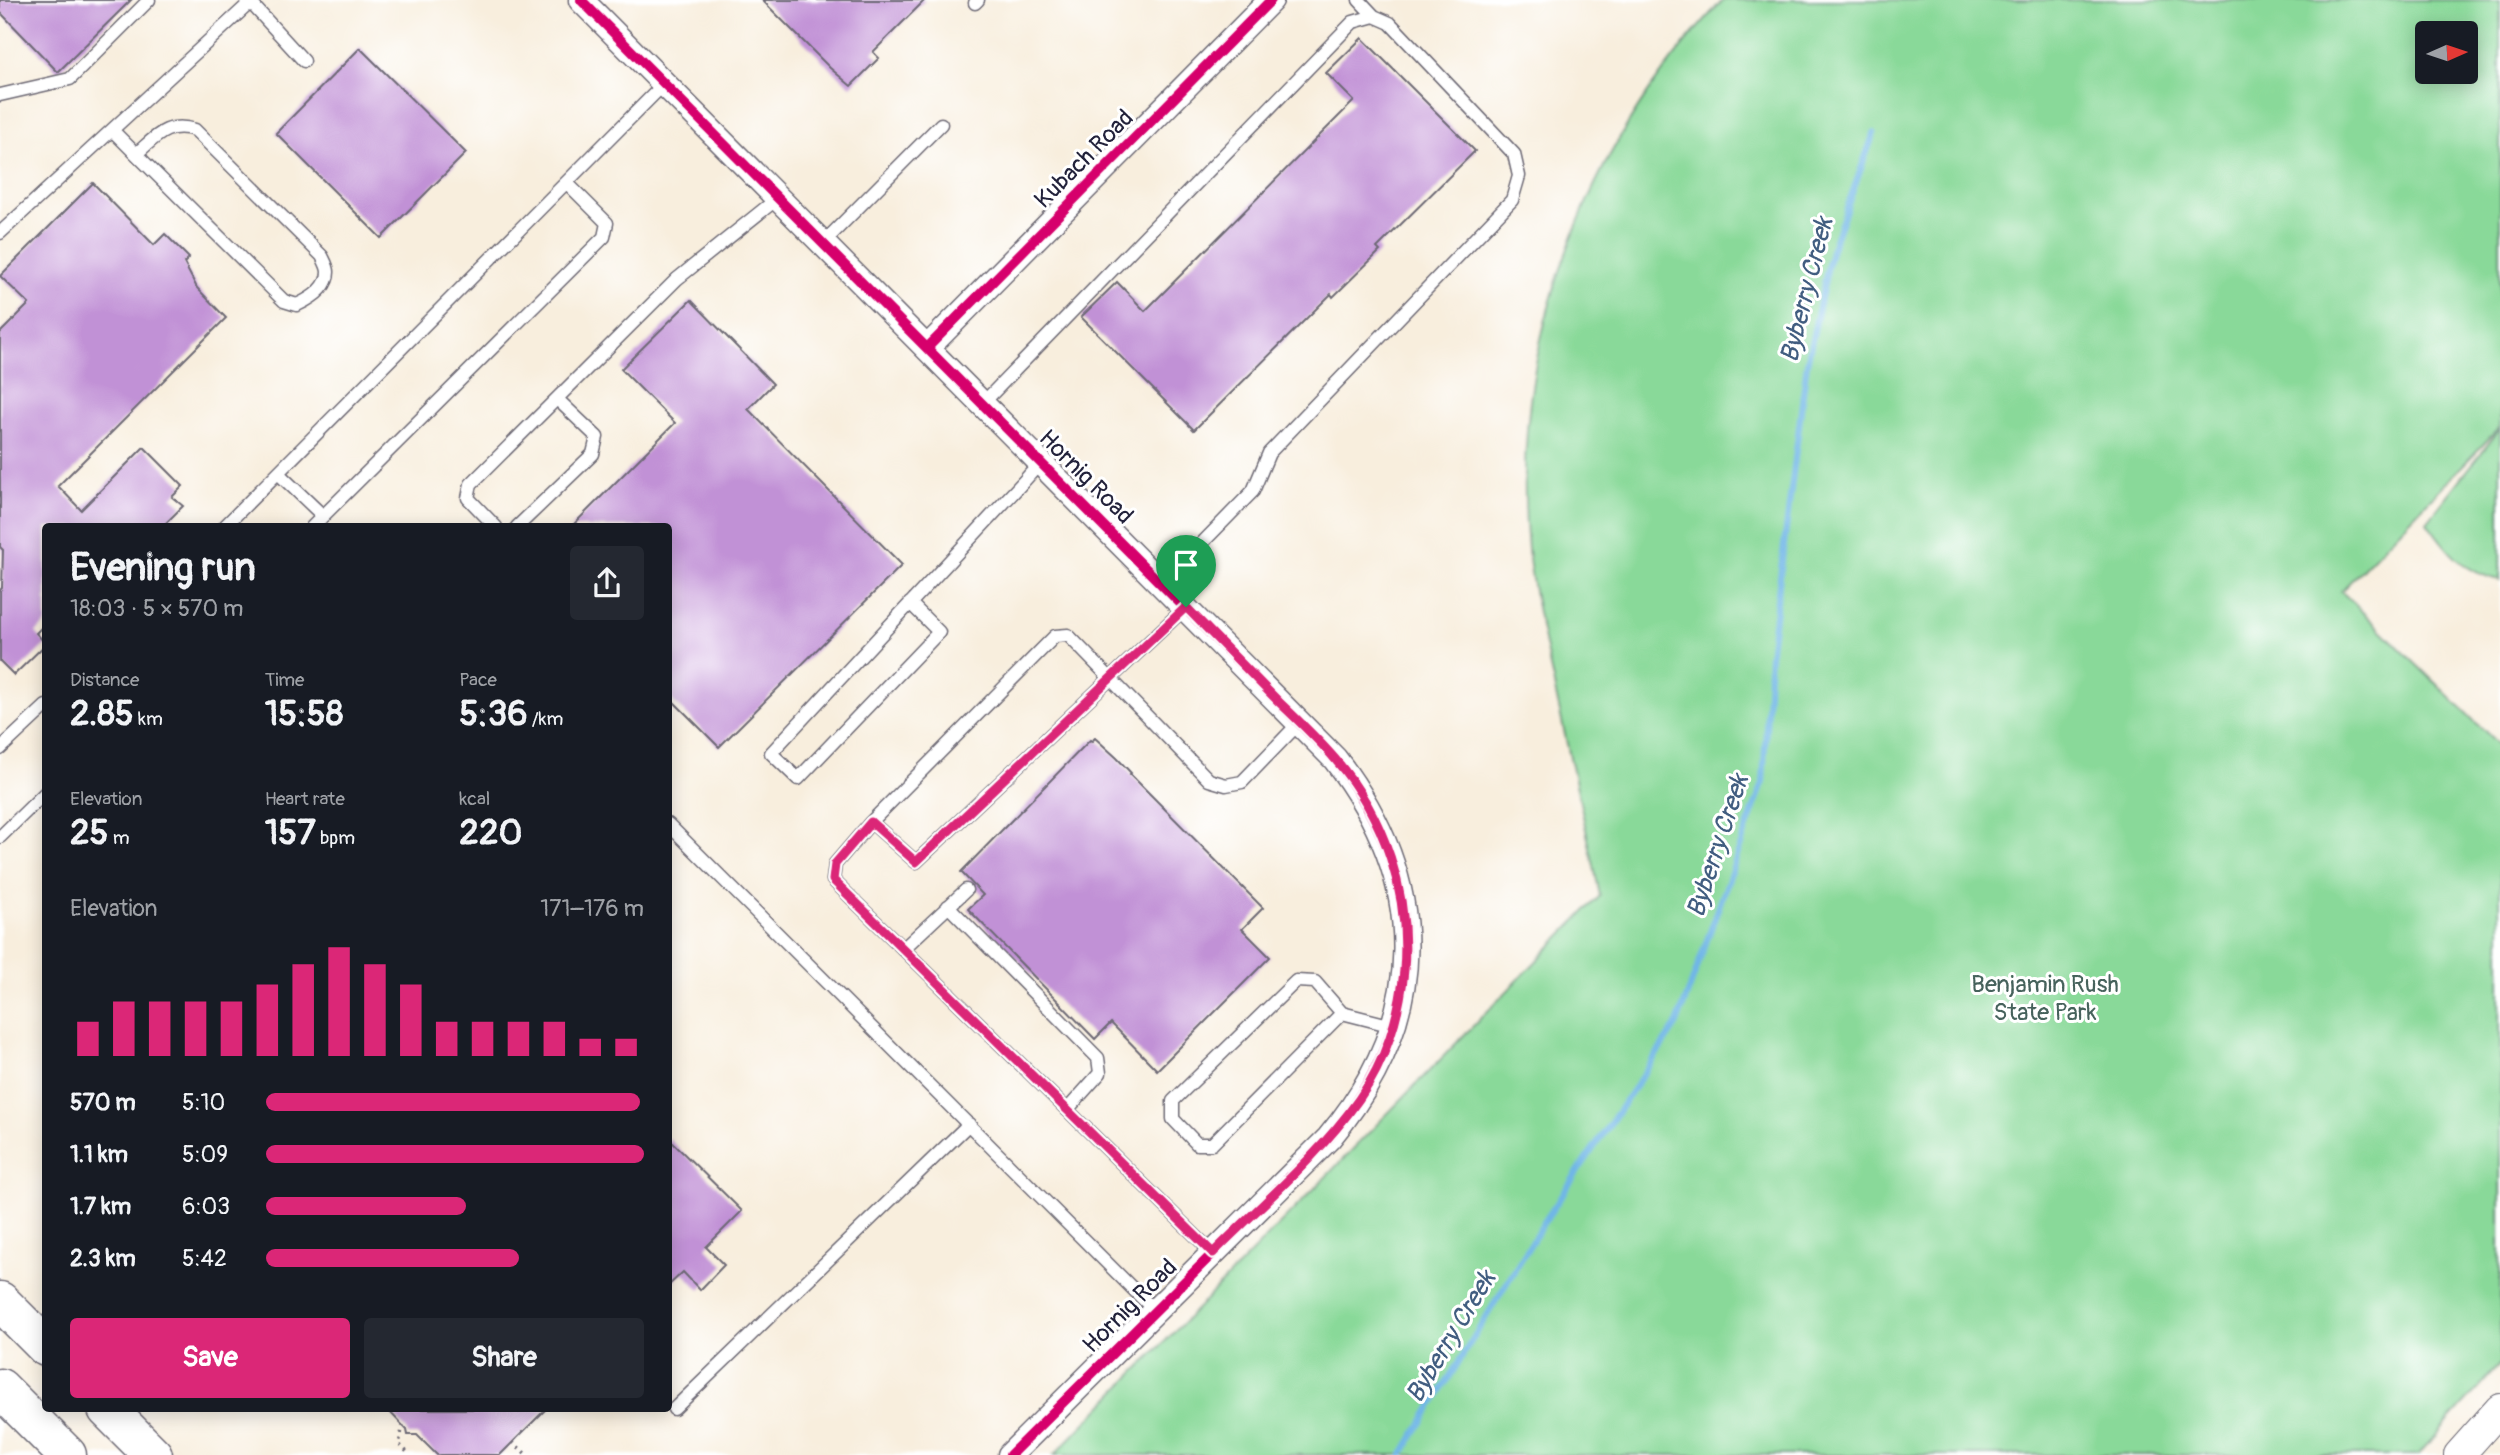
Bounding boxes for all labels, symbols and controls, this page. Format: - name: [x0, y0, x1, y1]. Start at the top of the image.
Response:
- north arrow: [2415, 21, 2478, 84]
- map controls: [2415, 21, 2478, 84]
- street label: Kubach Road: [1029, 104, 1139, 214]
- water label: Byberry Creek: [1774, 212, 1841, 366]
- street label: Hornig Road: [1033, 424, 1139, 530]
- pin: [1156, 535, 1216, 607]
- text: Evening run: [70, 544, 256, 592]
- button: share: [570, 546, 644, 620]
- icon: arrive: [1167, 546, 1205, 584]
- text: 18:03 · 5 × 570 m: [70, 594, 244, 623]
- text: Distance: [70, 668, 139, 692]
- text: Time: [265, 668, 304, 692]
- text: Pace: [459, 668, 497, 692]
- text: 2.85: [70, 692, 134, 736]
- text: 15:58: [265, 692, 343, 736]
- text: 5:36: [459, 692, 528, 736]
- text: km: [134, 707, 163, 731]
- text: /km: [528, 707, 563, 731]
- water label: Byberry Creek: [1680, 769, 1757, 921]
- text: Elevation: [70, 787, 142, 811]
- text: Heart rate: [265, 787, 345, 811]
- text: kcal: [459, 787, 490, 811]
- text: 25: [70, 811, 109, 855]
- text: 157: [265, 811, 316, 855]
- text: 220: [459, 811, 522, 855]
- text: m: [109, 826, 130, 850]
- text: bpm: [316, 826, 355, 850]
- text: Elevation: [70, 894, 158, 923]
- text: 171–176 m: [540, 894, 644, 923]
- park label: Benjamin Rush State Park: [1971, 970, 2119, 1027]
- text: 570 m: [70, 1088, 136, 1117]
- text: 5:10: [182, 1088, 225, 1117]
- text: 1.1 km: [70, 1140, 128, 1169]
- text: 5:09: [182, 1140, 228, 1169]
- text: 1.7 km: [70, 1192, 131, 1221]
- text: 6:03: [182, 1192, 230, 1221]
- text: 2.3 km: [70, 1244, 136, 1273]
- text: 5:42: [182, 1244, 227, 1273]
- street label: Hornig Road: [1077, 1253, 1183, 1359]
- water label: Byberry Creek: [1399, 1263, 1504, 1409]
- button: Save: [70, 1318, 350, 1398]
- button: Share: [364, 1318, 644, 1398]

